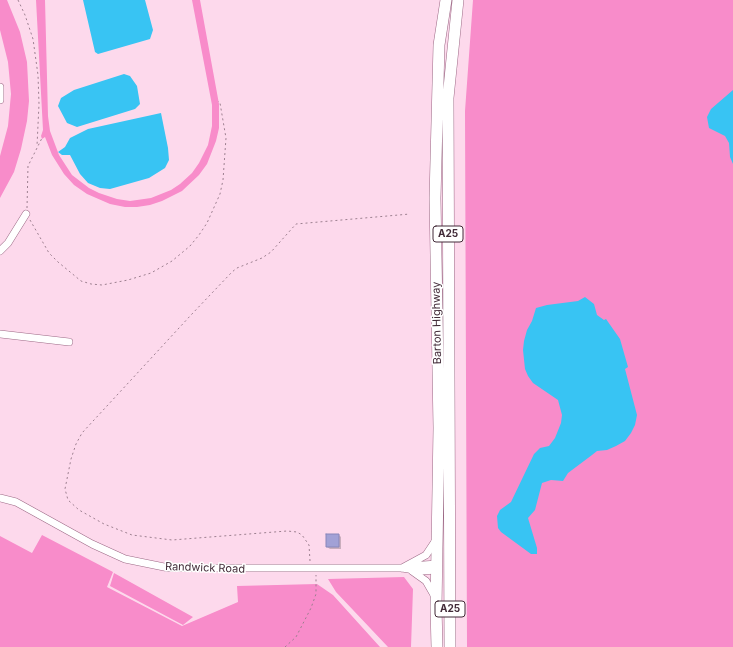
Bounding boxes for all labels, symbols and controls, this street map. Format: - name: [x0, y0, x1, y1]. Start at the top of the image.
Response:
- road number: A25: [433, 226, 463, 242]
- street label: Barton Highway: [430, 282, 444, 364]
- street label: Randwick Road: [165, 560, 245, 576]
- road number: A25: [435, 601, 465, 617]

